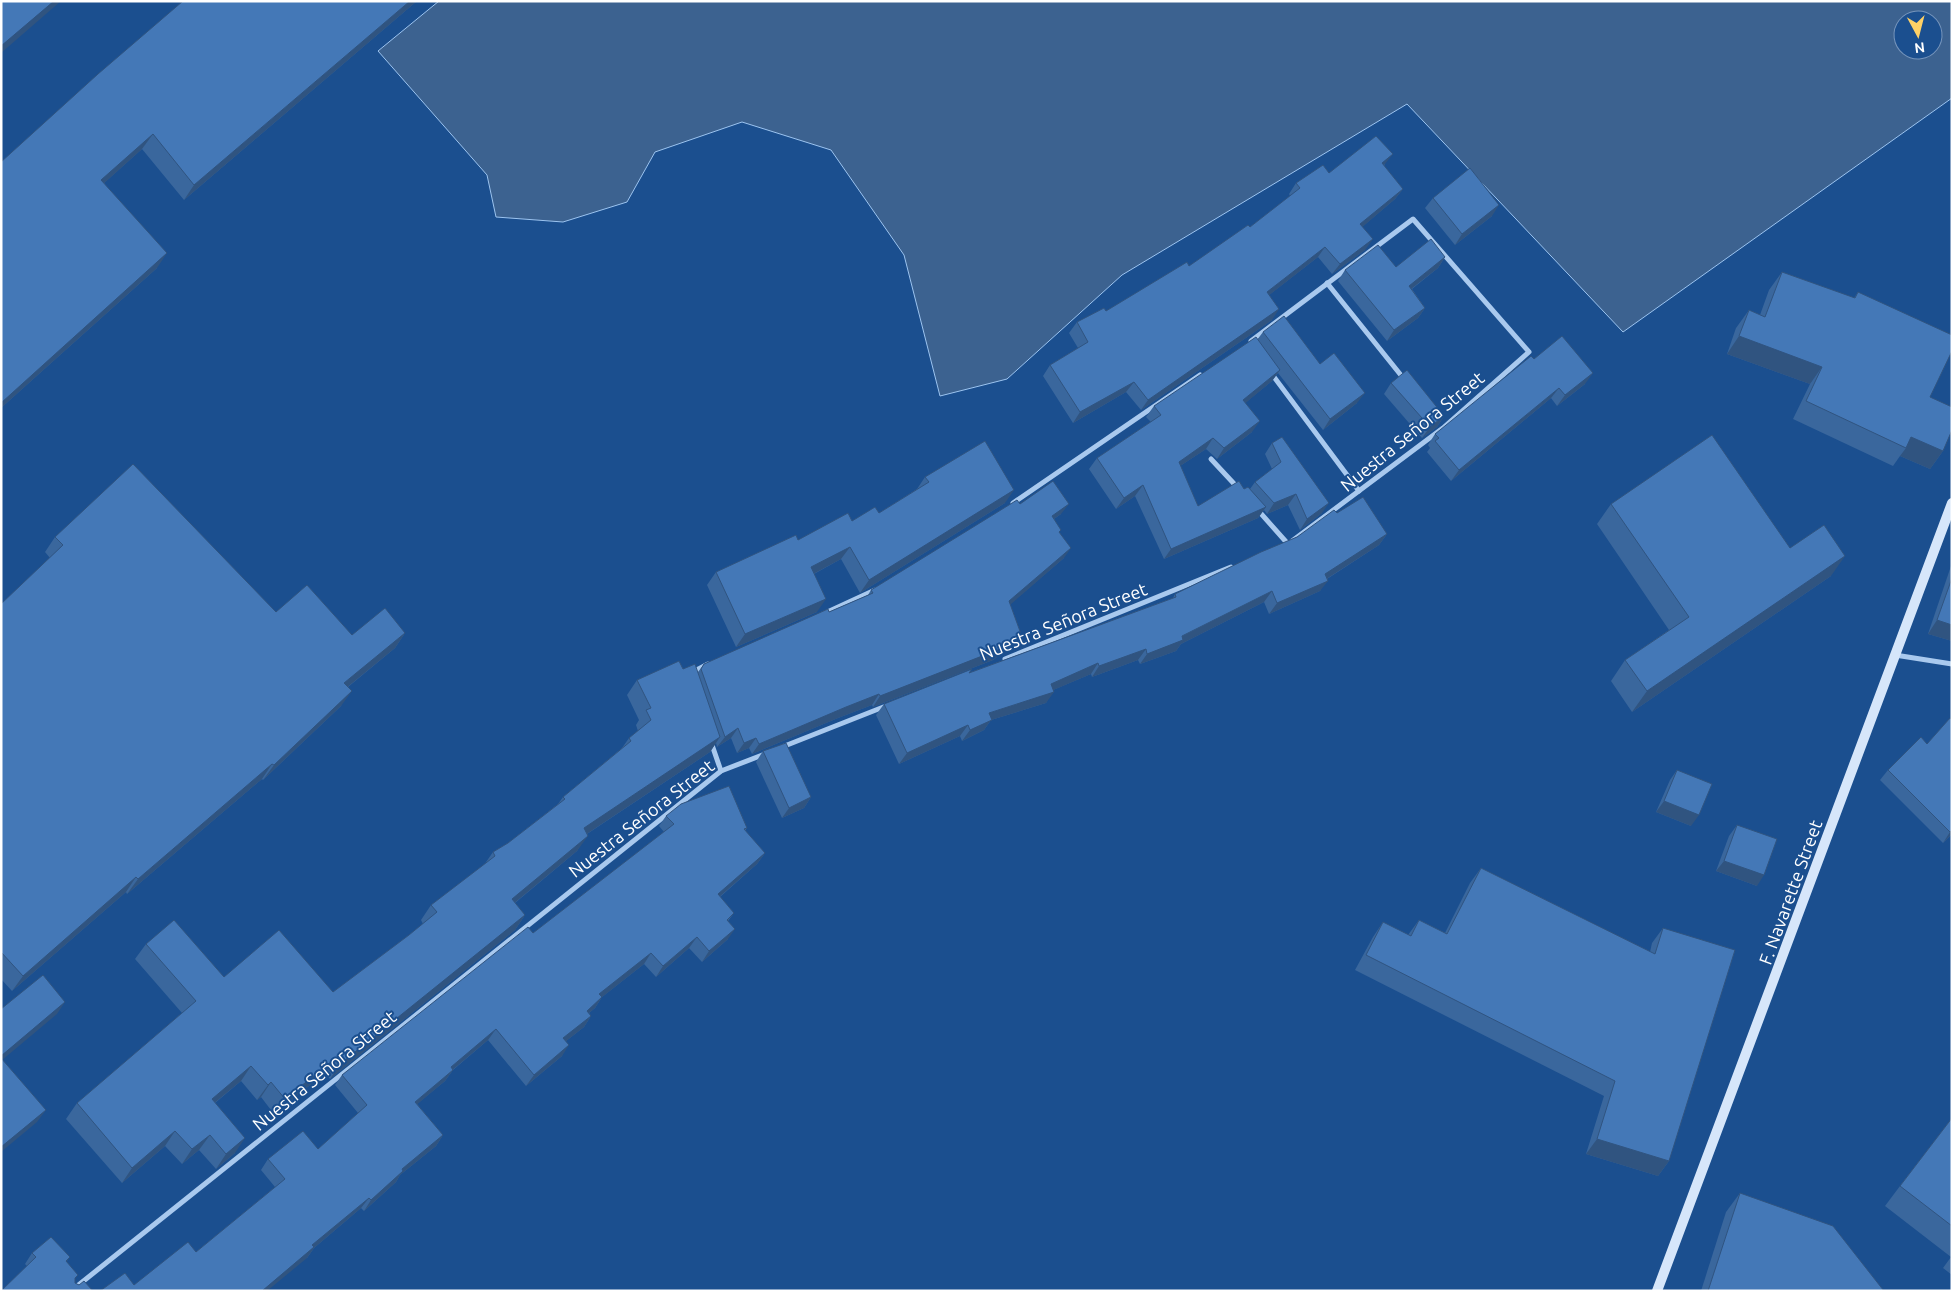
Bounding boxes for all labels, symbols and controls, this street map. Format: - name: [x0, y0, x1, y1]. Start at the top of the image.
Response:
- north arrow: [1893, 10, 1943, 60]
- text: N: [1913, 39, 1926, 56]
- street label: Nuestra Señora Street: [1336, 367, 1488, 495]
- street label: Nuestra Señora Street: [976, 578, 1150, 664]
- street label: Nuestra Señora Street: [564, 755, 718, 881]
- street label: F. Navarette Street: [1755, 817, 1825, 967]
- street label: Nuestra Señora Street: [248, 1006, 400, 1134]

